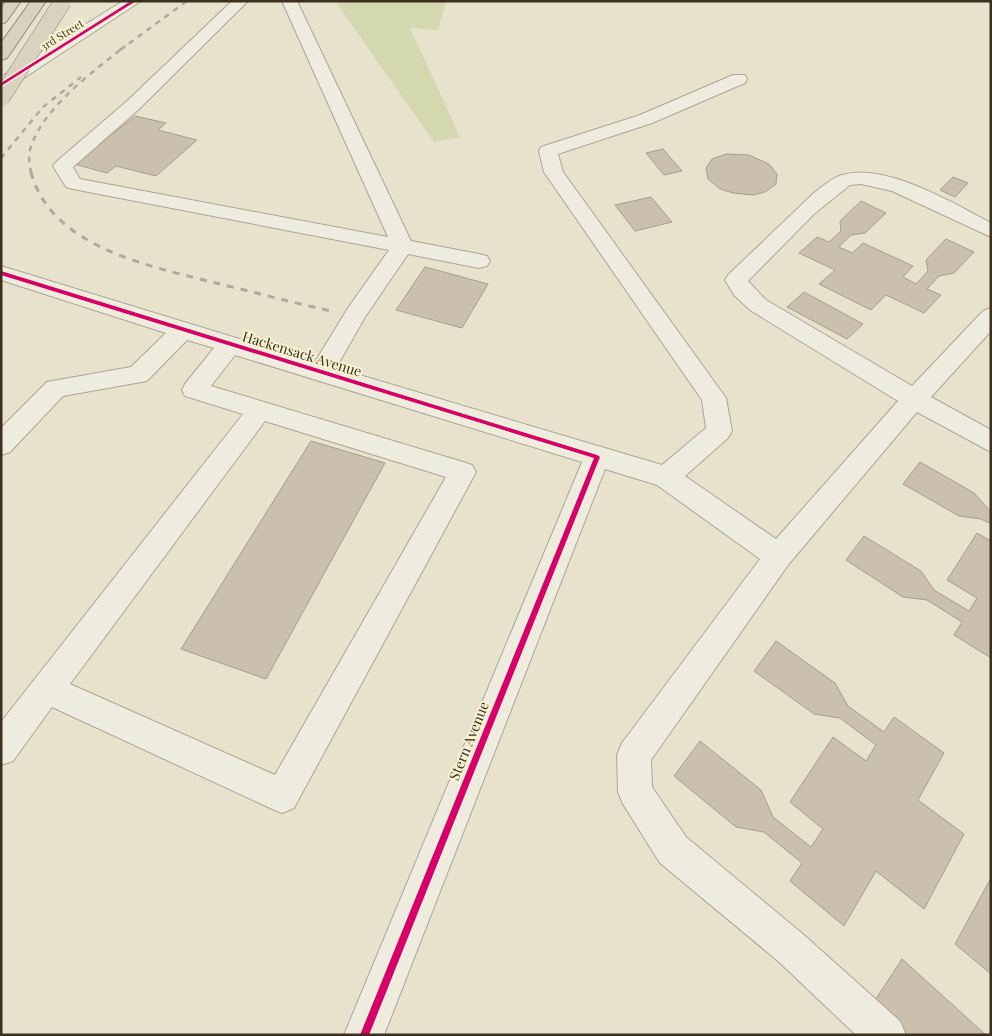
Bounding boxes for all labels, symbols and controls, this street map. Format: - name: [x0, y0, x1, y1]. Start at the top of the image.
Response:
- street label: 3rd Street: [37, 15, 86, 54]
- street label: Hackensack Avenue: [240, 326, 364, 381]
- street label: Stern Avenue: [444, 699, 493, 783]

